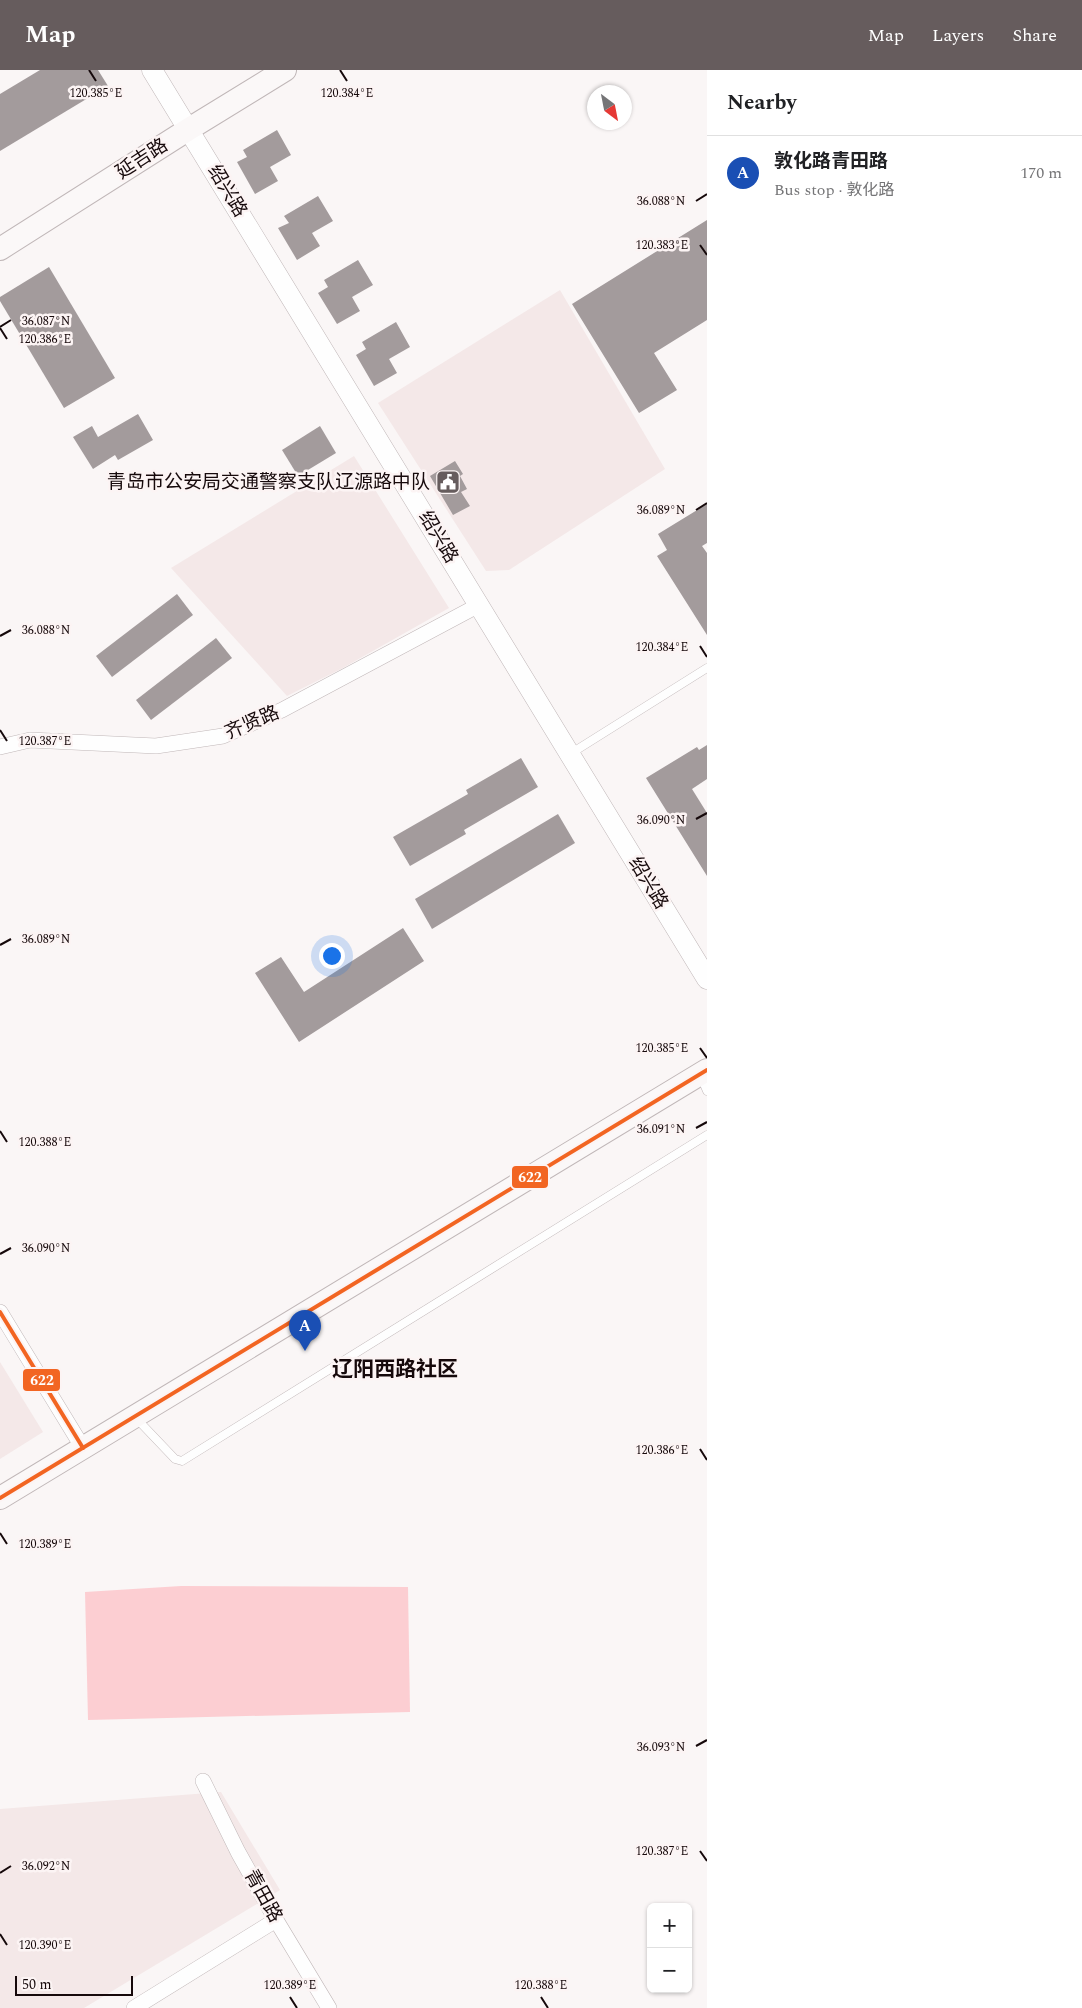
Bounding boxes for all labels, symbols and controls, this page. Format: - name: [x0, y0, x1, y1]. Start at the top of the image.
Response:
- text: Map: [25, 17, 75, 53]
- text: Map: [868, 22, 904, 49]
- text: Layers: [932, 22, 984, 49]
- text: Share: [1012, 22, 1057, 49]
- text: 120.385°E: [70, 84, 122, 103]
- text: 120.384°E: [321, 84, 373, 103]
- north arrow: [587, 85, 632, 130]
- text: Nearby: [727, 87, 797, 119]
- street label: 延吉路: [110, 131, 174, 187]
- text: 敦化路青田路: [774, 147, 888, 176]
- street label: 绍兴路: [200, 159, 254, 223]
- text: A: [737, 161, 749, 185]
- text: 170 m: [1020, 161, 1062, 185]
- text: Bus stop · 敦化路: [774, 178, 895, 202]
- text: 36.088°N: [637, 192, 685, 211]
- text: 120.383°E: [636, 236, 688, 255]
- text: 36.087°N: [22, 312, 70, 331]
- text: 120.386°E: [19, 330, 71, 349]
- place label: 青岛市公安局交通警察支队辽源路中队: [107, 468, 430, 497]
- public building icon: 青岛市公安局交通警察支队辽源路中队: [435, 469, 461, 495]
- text: 36.089°N: [637, 501, 685, 520]
- street label: 绍兴路: [411, 505, 465, 569]
- text: 36.088°N: [22, 621, 70, 640]
- text: 120.384°E: [636, 638, 688, 657]
- street label: 齐贤路: [220, 699, 284, 747]
- text: 120.387°E: [19, 732, 71, 751]
- text: 36.090°N: [637, 811, 685, 830]
- street label: 绍兴路: [621, 851, 675, 915]
- text: 36.089°N: [22, 930, 70, 949]
- your location: [319, 943, 345, 969]
- text: 120.385°E: [636, 1039, 688, 1058]
- text: 36.091°N: [637, 1120, 685, 1139]
- text: 120.388°E: [19, 1133, 71, 1152]
- line badge: 622: [511, 1165, 549, 1189]
- text: 622: [518, 1167, 542, 1188]
- text: 36.090°N: [22, 1239, 70, 1258]
- pin: A: [289, 1310, 321, 1351]
- district label: 辽阳西路社区: [332, 1354, 458, 1386]
- line badge: 622: [22, 1368, 61, 1392]
- text: 622: [30, 1370, 54, 1391]
- text: 120.386°E: [636, 1441, 688, 1460]
- text: 120.389°E: [19, 1535, 71, 1554]
- text: 36.093°N: [637, 1738, 685, 1757]
- text: 120.387°E: [636, 1842, 688, 1861]
- text: 36.092°N: [22, 1857, 70, 1876]
- street label: 青田路: [236, 1864, 290, 1928]
- map controls: [647, 1903, 692, 1993]
- button: +: [647, 1903, 692, 1948]
- text: 120.390°E: [19, 1936, 71, 1955]
- button: −: [647, 1948, 692, 1993]
- scale bar: [15, 1973, 132, 1996]
- text: 50 m: [22, 1974, 52, 1995]
- text: 120.389°E: [264, 1976, 316, 1995]
- text: 120.388°E: [515, 1976, 567, 1995]

